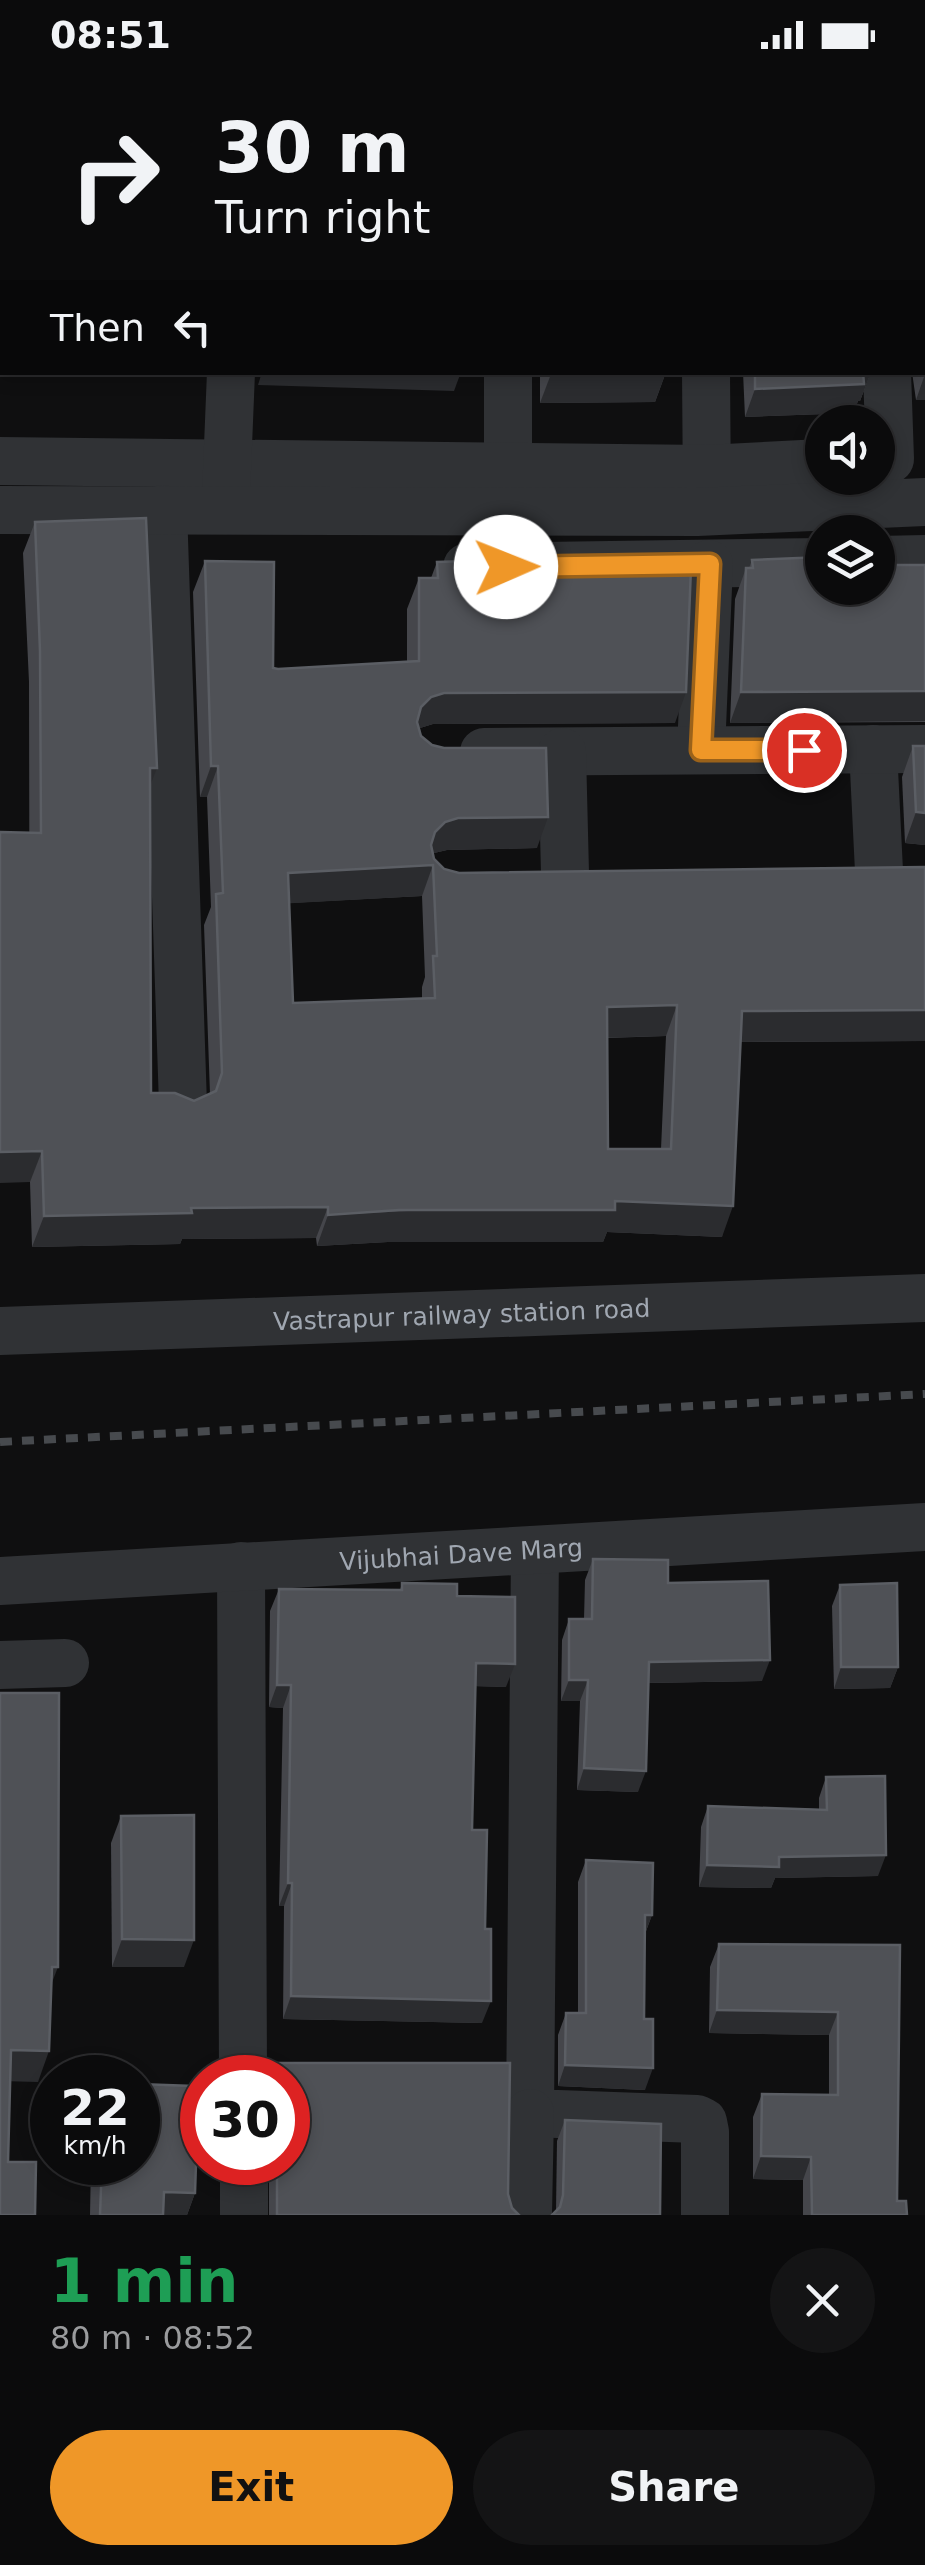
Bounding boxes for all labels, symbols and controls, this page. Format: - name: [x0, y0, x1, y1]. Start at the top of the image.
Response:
- text: 08:51: [50, 13, 171, 57]
- text: 30 m: [215, 107, 410, 189]
- icon: right: [50, 110, 180, 240]
- text: Turn right: [215, 191, 430, 244]
- icon: left: [165, 300, 220, 355]
- text: Then: [50, 306, 145, 350]
- map controls: [805, 405, 895, 605]
- button: sound: [805, 405, 895, 495]
- position arrow: [454, 515, 558, 619]
- button: layers: [805, 515, 895, 605]
- pin: [762, 708, 847, 793]
- icon: arrive: [777, 723, 832, 778]
- street label: Vastrapur railway station road: [273, 1293, 651, 1336]
- street label: Vijubhai Dave Marg: [339, 1532, 584, 1576]
- speed limit sign: 30: [180, 2055, 310, 2185]
- text: 22: [60, 2079, 130, 2137]
- text: km/h: [63, 2131, 127, 2160]
- text: 1 min: [50, 2246, 238, 2316]
- button: close: [770, 2248, 875, 2353]
- text: 80 m · 08:52: [50, 2319, 255, 2357]
- button: Exit: [50, 2430, 453, 2545]
- button: Share: [473, 2430, 875, 2545]

